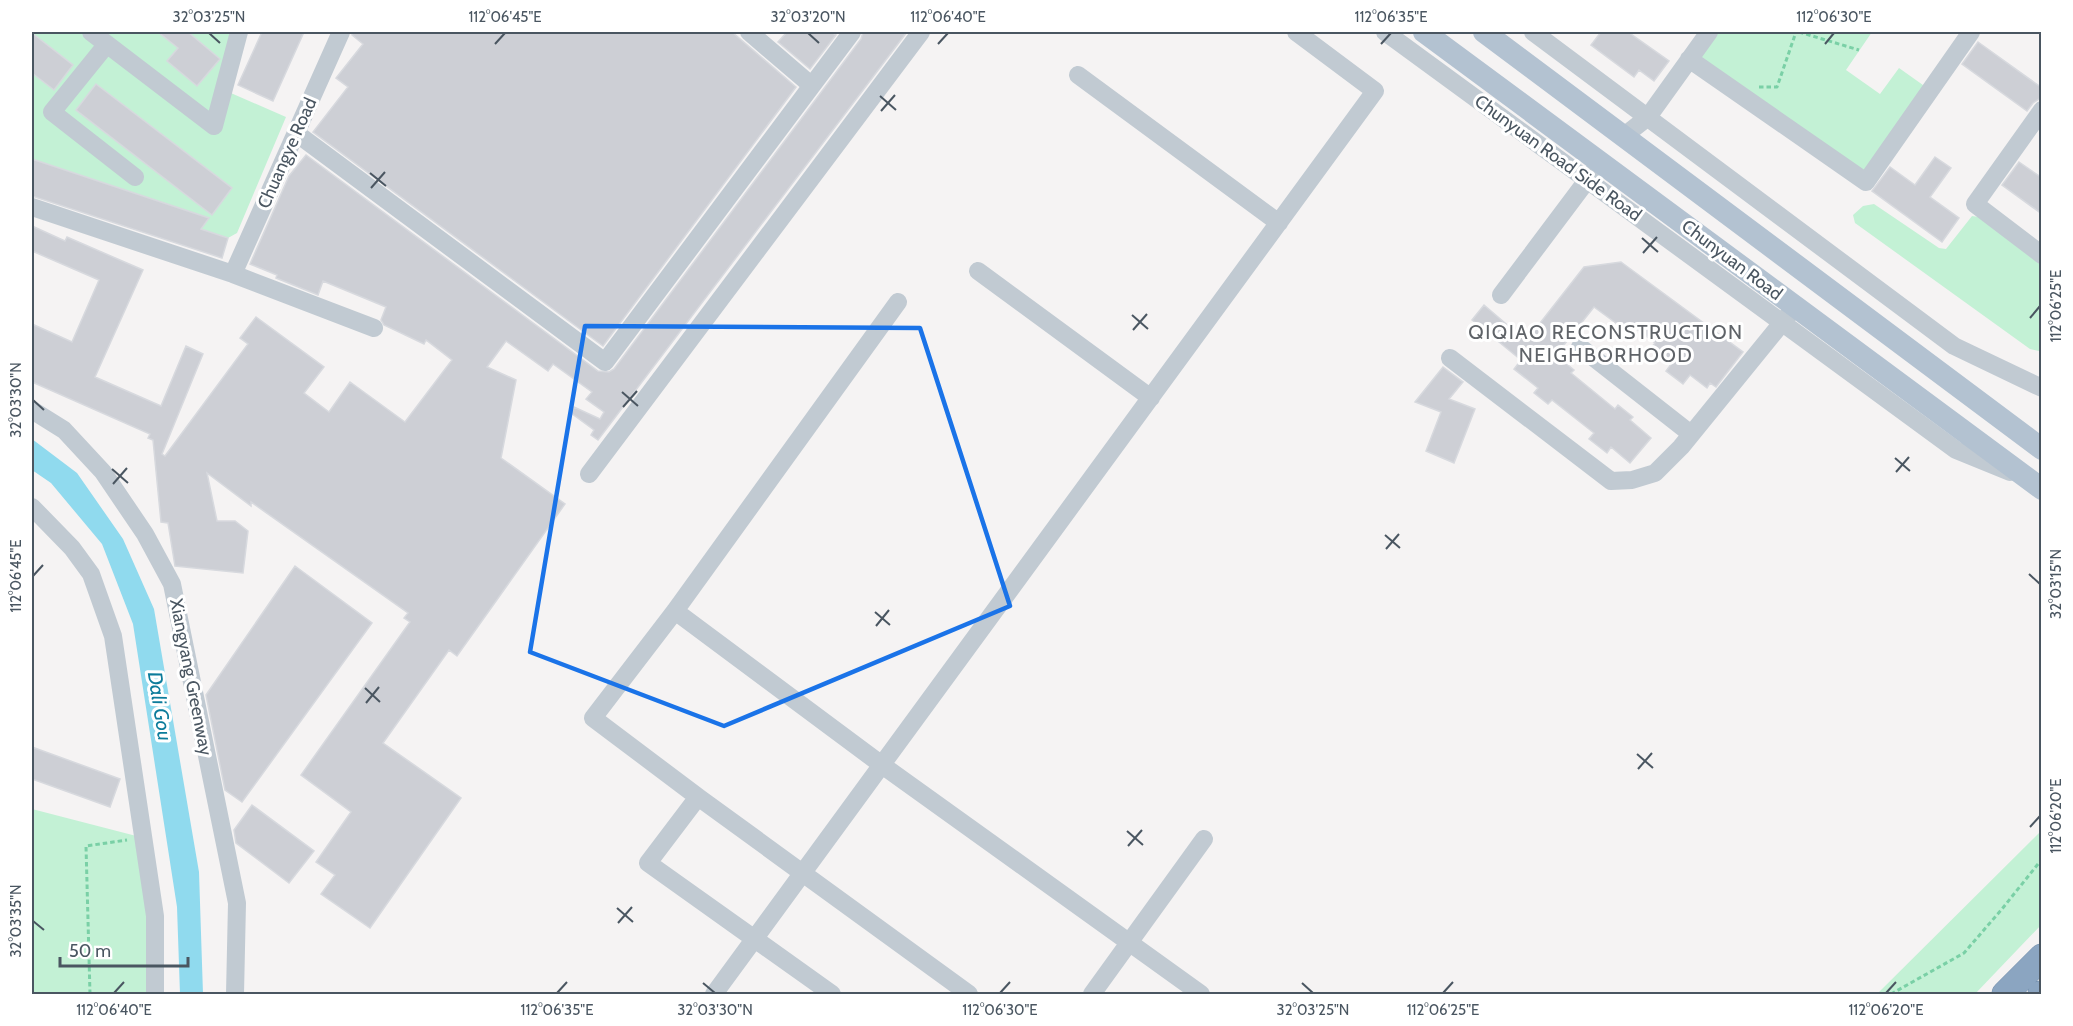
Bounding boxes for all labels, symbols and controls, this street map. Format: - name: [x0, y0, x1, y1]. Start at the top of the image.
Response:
- text: 32°03'25"N: [173, 8, 245, 26]
- text: 112°06'45"E: [468, 8, 542, 26]
- text: 32°03'20"N: [770, 8, 846, 26]
- text: 112°06'40"E: [910, 8, 986, 26]
- text: 112°06'35"E: [1355, 8, 1427, 26]
- text: 112°06'30"E: [1796, 8, 1872, 26]
- street label: Chunyuan Road Side Road: [1470, 90, 1646, 226]
- street label: Chuangye Road: [253, 94, 321, 212]
- street label: Chunyuan Road: [1677, 215, 1787, 305]
- text: 112°06'25"E: [2047, 270, 2065, 342]
- district label: QIQIAO RECONSTRUCTION NEIGHBORHOOD: [1468, 320, 1744, 367]
- text: 32°03'30"N: [7, 362, 25, 438]
- text: 112°06'45"E: [7, 539, 25, 613]
- text: 32°03'15"N: [2047, 549, 2065, 619]
- street label: Xiangyang Greenway: [165, 597, 217, 757]
- water label: Dali Gou: [143, 670, 177, 742]
- text: 112°06'20"E: [2047, 778, 2065, 854]
- text: 32°03'35"N: [7, 884, 25, 958]
- scale bar: [60, 930, 188, 968]
- text: 50 m: [69, 940, 111, 962]
- text: 112°06'40"E: [76, 1001, 152, 1019]
- text: 112°06'35"E: [521, 1001, 593, 1019]
- text: 32°03'30"N: [677, 1001, 753, 1019]
- text: 112°06'30"E: [962, 1001, 1038, 1019]
- text: 32°03'25"N: [1277, 1001, 1349, 1019]
- text: 112°06'25"E: [1407, 1001, 1479, 1019]
- text: 112°06'20"E: [1848, 1001, 1924, 1019]

